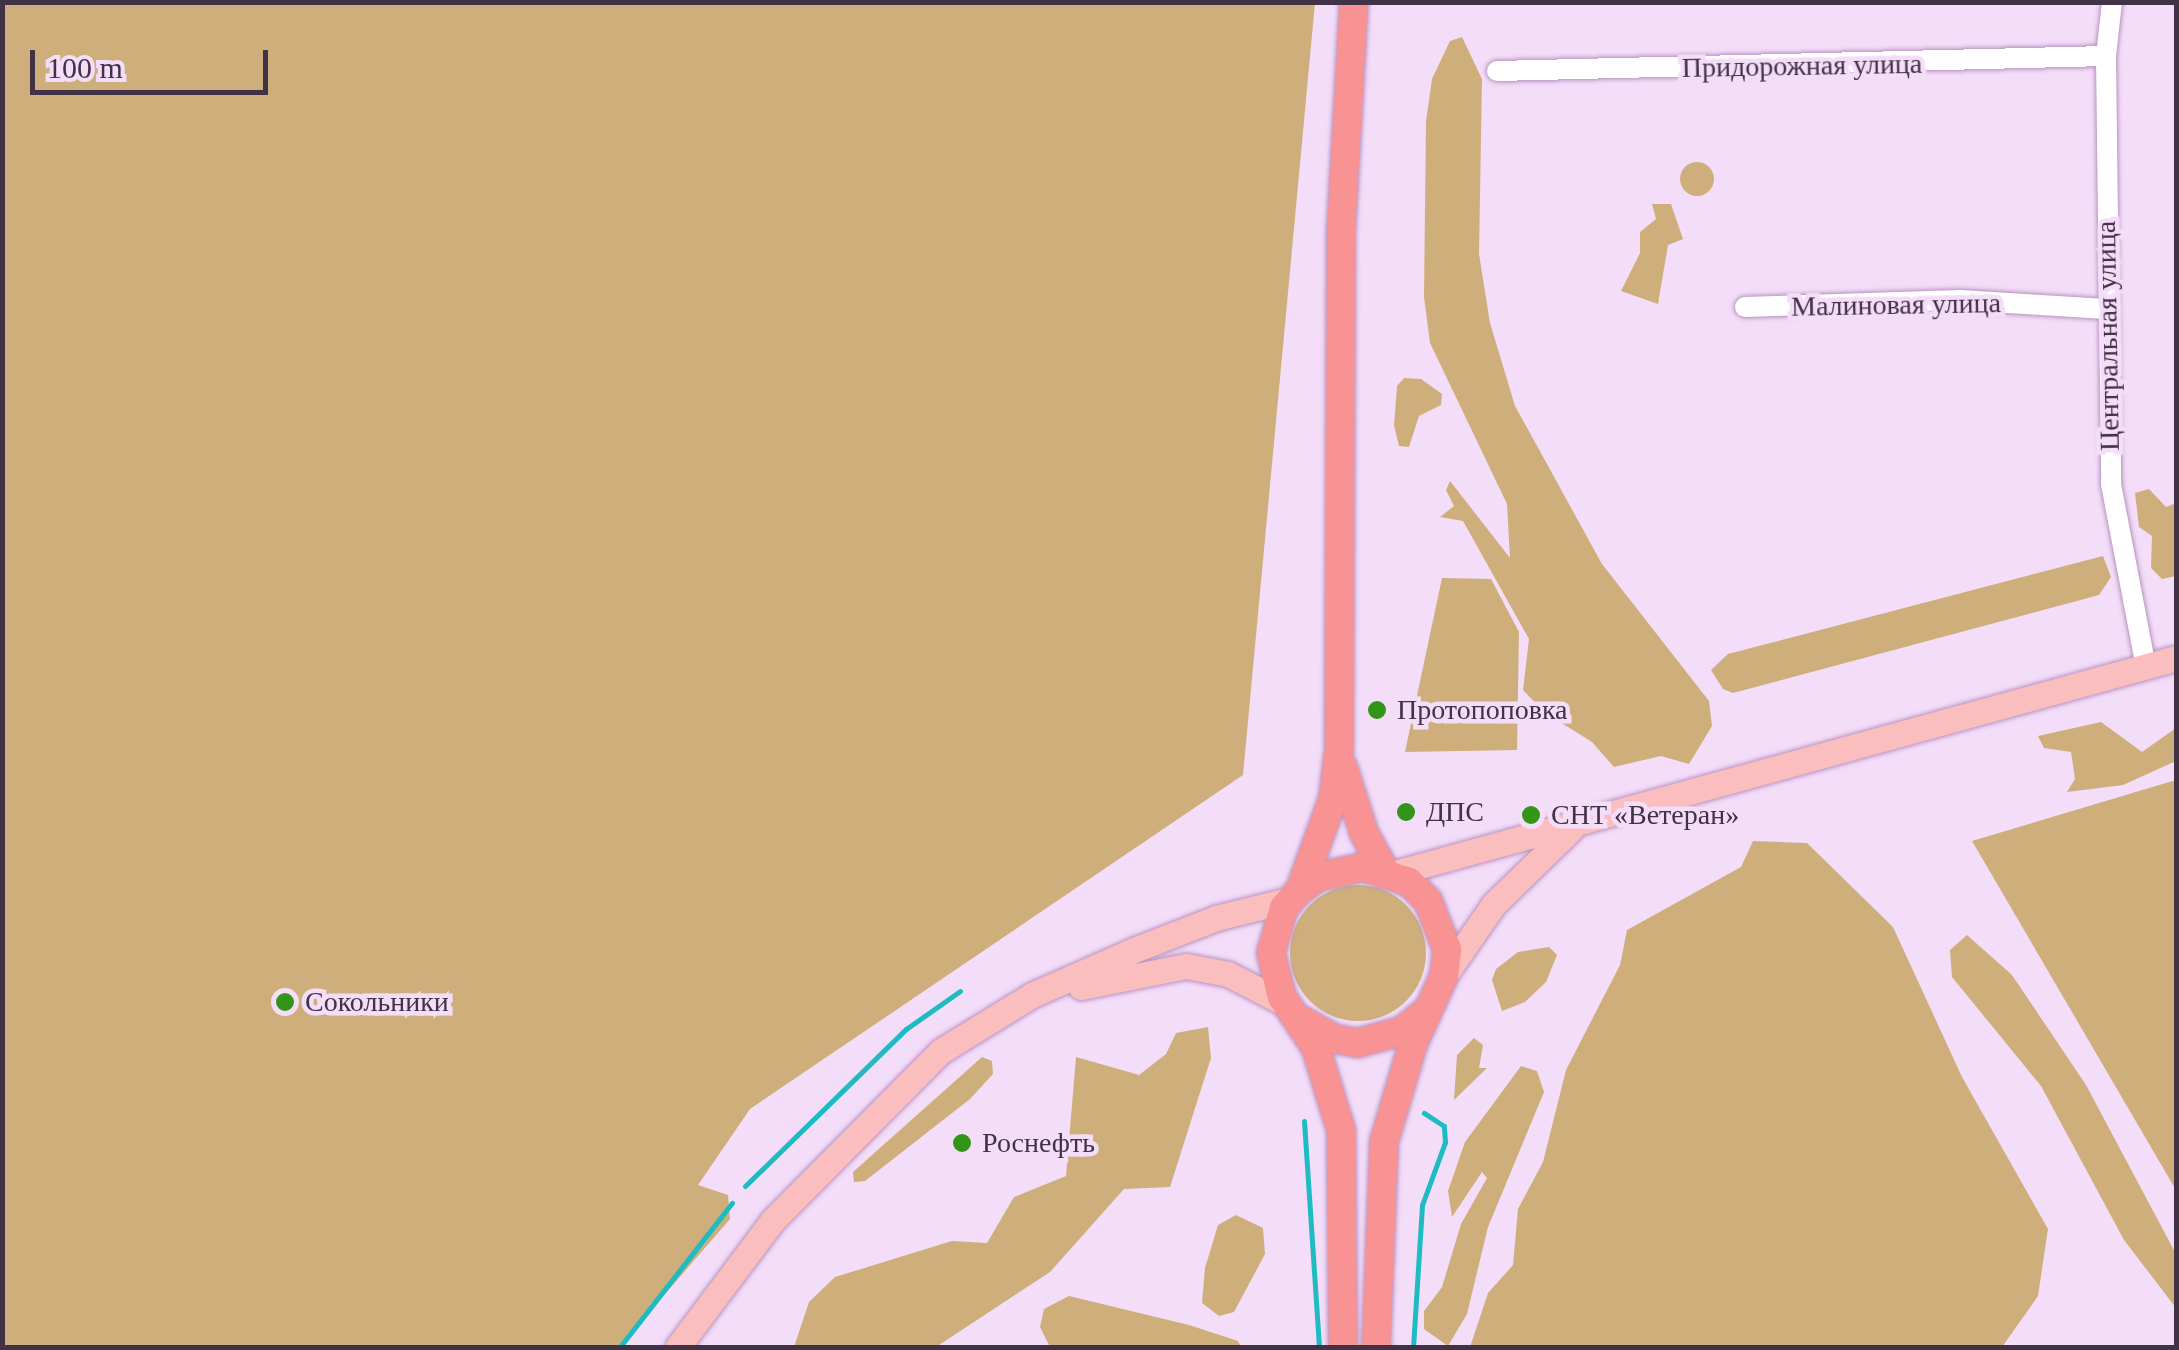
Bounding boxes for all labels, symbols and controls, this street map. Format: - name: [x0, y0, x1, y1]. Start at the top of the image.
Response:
- scale bar: [35, 30, 272, 92]
- street label: Придорожная улица: [1681, 47, 1923, 85]
- text: 100 m: [47, 51, 123, 84]
- street label: Центральная улица: [2089, 221, 2127, 451]
- street label: Малиновая улица: [1791, 286, 2001, 324]
- place label: Протопоповка: [1397, 693, 1568, 727]
- marker: Протопоповка: [1366, 699, 1388, 721]
- place label: ДПС: [1426, 795, 1484, 829]
- place label: СНТ «Ветеран»: [1551, 798, 1739, 832]
- marker: ДПС: [1395, 801, 1417, 823]
- marker: СНТ «Ветеран»: [1520, 804, 1542, 826]
- place label: Сокольники: [305, 985, 449, 1019]
- marker: Сокольники: [274, 991, 296, 1013]
- place label: Роснефть: [982, 1126, 1095, 1160]
- marker: Роснефть: [951, 1132, 973, 1154]

